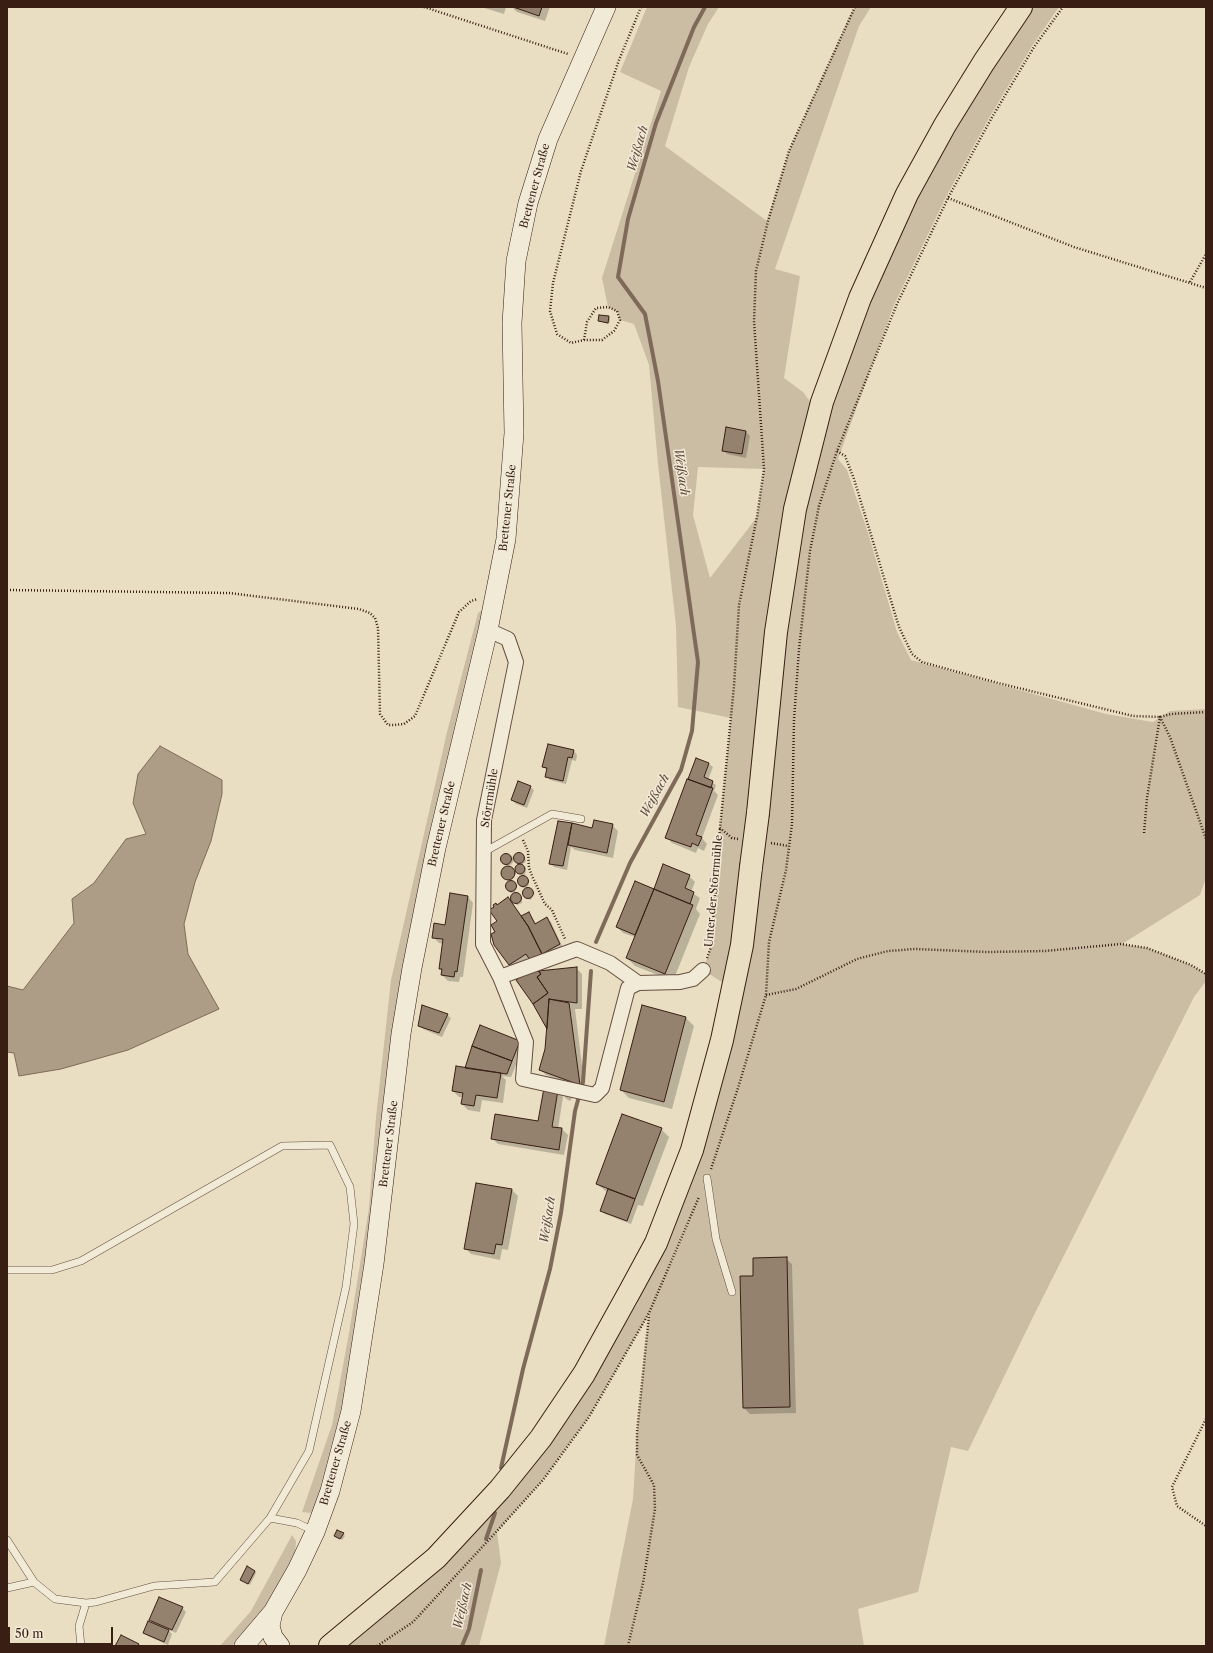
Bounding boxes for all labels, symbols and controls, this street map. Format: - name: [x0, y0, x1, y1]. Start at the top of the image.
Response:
- water label: Weißach: [625, 124, 651, 174]
- street label: Brettener Straße: [517, 142, 553, 230]
- water label: Weißach: [671, 447, 691, 497]
- street label: Brettener Straße: [497, 464, 519, 552]
- street label: Störrmühle: [479, 768, 501, 828]
- water label: Weißach: [637, 772, 673, 820]
- street label: Brettener Straße: [426, 780, 458, 868]
- street label: Unter der Störrmühle: [703, 834, 725, 948]
- street label: Brettener Straße: [377, 1100, 401, 1188]
- water label: Weißach: [537, 1195, 559, 1245]
- street label: Brettener Straße: [318, 1419, 354, 1507]
- water label: Weißach: [451, 1581, 475, 1631]
- scale bar: [10, 1619, 115, 1645]
- text: 50 m: [15, 1626, 44, 1641]

